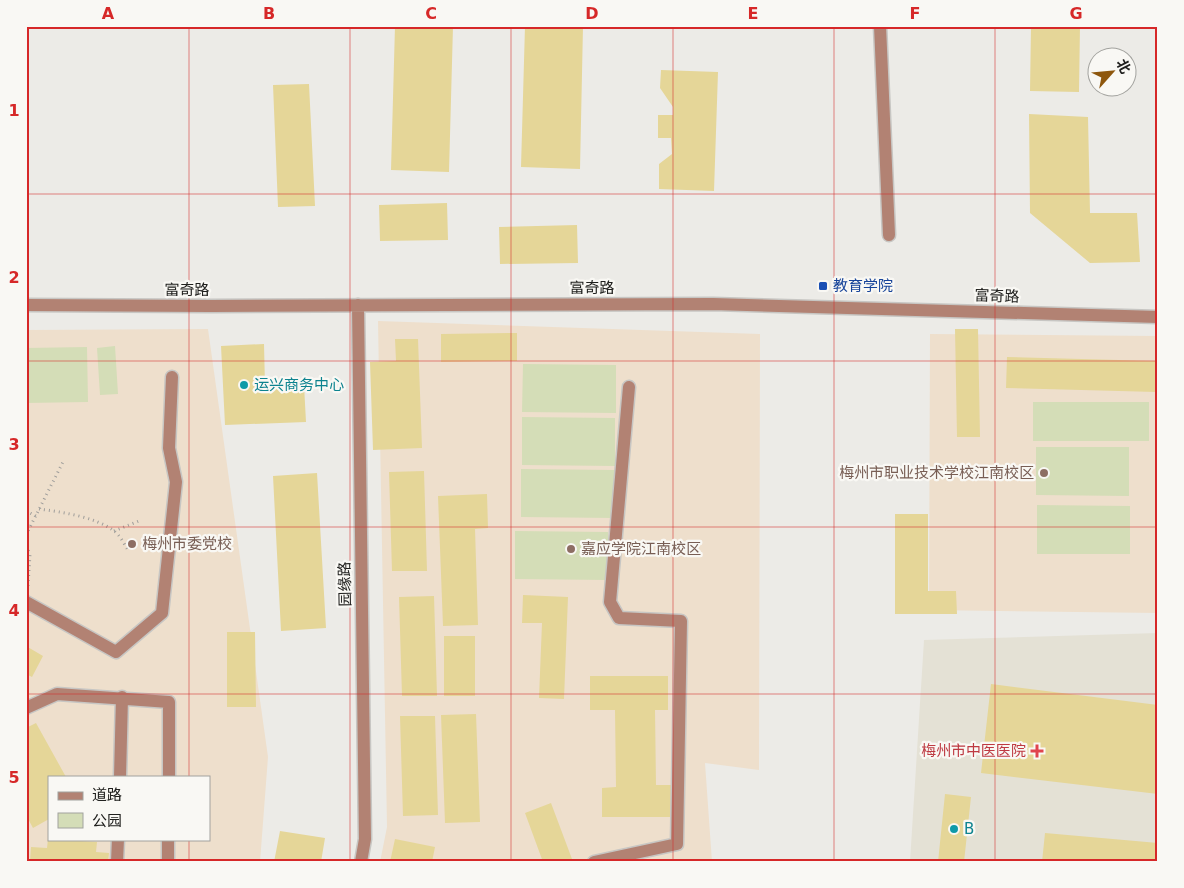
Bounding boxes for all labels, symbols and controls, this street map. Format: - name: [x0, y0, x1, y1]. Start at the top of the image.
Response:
- text: A: [102, 4, 115, 23]
- text: B: [263, 4, 275, 23]
- text: C: [425, 4, 437, 23]
- text: D: [585, 4, 599, 23]
- text: E: [748, 4, 758, 23]
- text: F: [910, 4, 920, 23]
- text: G: [1069, 4, 1083, 23]
- north arrow: [1086, 48, 1136, 98]
- text: 北: [1113, 56, 1134, 76]
- text: 1: [8, 101, 20, 120]
- text: 2: [8, 268, 20, 287]
- place label: 教育学院: [833, 277, 893, 295]
- street label: 富奇路: [569, 279, 615, 297]
- marker: 教育学院: [817, 280, 829, 292]
- street label: 富奇路: [164, 281, 210, 299]
- street label: 富奇路: [974, 286, 1020, 306]
- place label: 运兴商务中心: [254, 376, 344, 394]
- marker: 运兴商务中心: [238, 379, 250, 391]
- text: 3: [8, 435, 20, 454]
- place label: 梅州市职业技术学校江南校区: [839, 464, 1034, 482]
- marker: 梅州市职业技术学校江南校区: [1038, 467, 1050, 479]
- place label: 梅州市委党校: [142, 535, 232, 553]
- marker: 梅州市委党校: [126, 538, 138, 550]
- place label: 嘉应学院江南校区: [581, 540, 701, 558]
- marker: 嘉应学院江南校区: [565, 543, 577, 555]
- street label: 园缘路: [336, 561, 354, 607]
- text: 4: [8, 601, 20, 620]
- place label: 梅州市中医医院: [921, 742, 1026, 760]
- marker: 梅州市中医医院: [1030, 744, 1044, 758]
- text: 5: [8, 768, 20, 787]
- legend: [48, 776, 210, 840]
- text: 道路: [92, 786, 122, 804]
- text: 公园: [92, 812, 122, 830]
- place label: B: [964, 820, 974, 838]
- marker: B: [948, 823, 960, 835]

